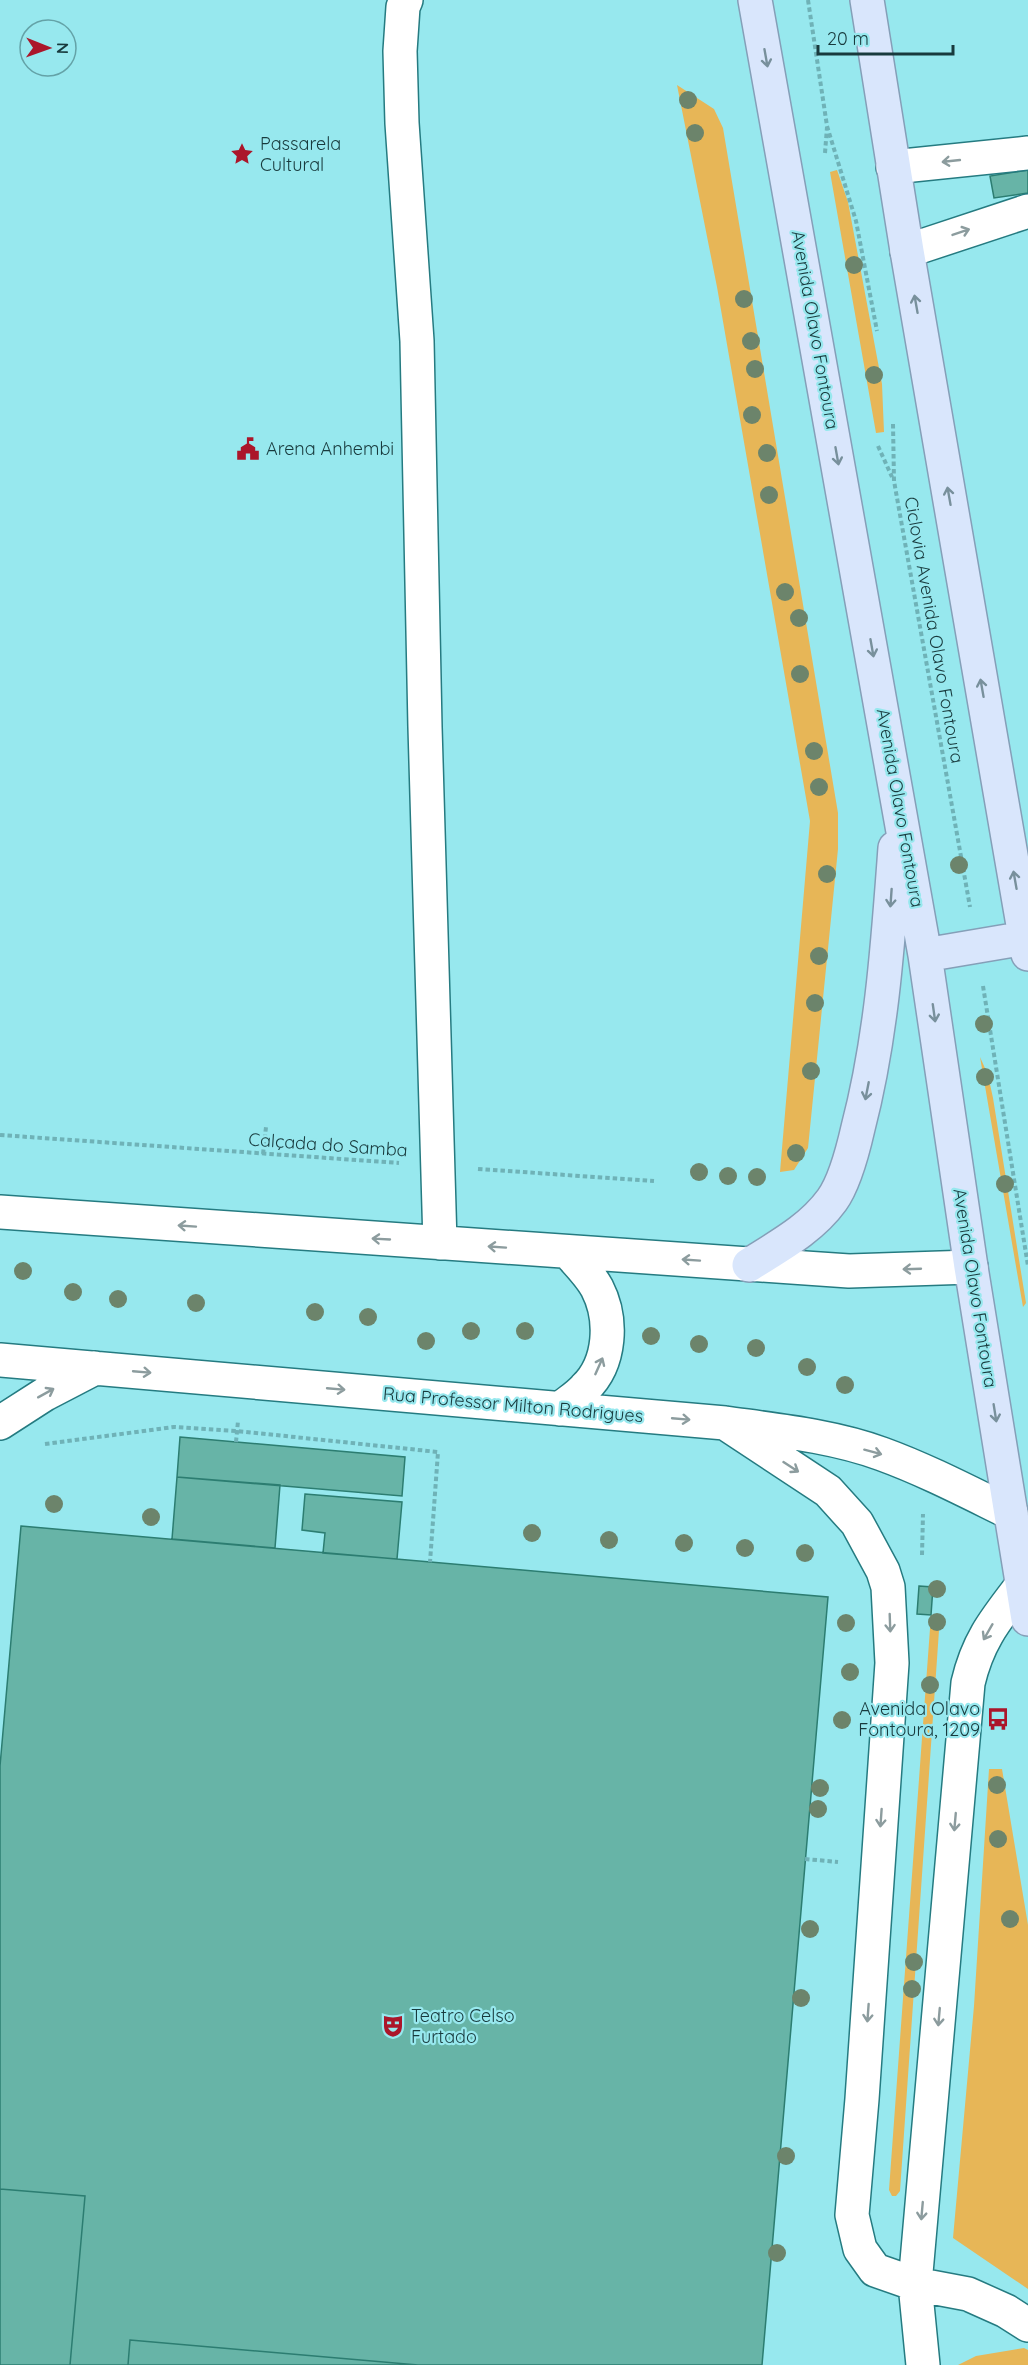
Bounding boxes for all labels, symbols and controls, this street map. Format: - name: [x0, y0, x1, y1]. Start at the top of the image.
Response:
- north arrow: [18, 18, 78, 78]
- scale bar: [818, 18, 953, 56]
- text: 20 m: [827, 27, 869, 50]
- text: N: [53, 42, 73, 54]
- one-way arrow: [761, 47, 772, 67]
- place label: Passarela Cultural: [260, 132, 341, 176]
- place icon: Passarela Cultural: [229, 141, 255, 167]
- one-way arrow: [942, 156, 962, 167]
- one-way arrow: [951, 226, 970, 237]
- street label: Avenida Olavo Fontoura: [787, 229, 844, 431]
- one-way arrow: [910, 294, 921, 314]
- public building icon: Arena Anhembi: [235, 436, 261, 462]
- place label: Arena Anhembi: [266, 437, 394, 460]
- one-way arrow: [832, 446, 843, 465]
- one-way arrow: [943, 487, 954, 506]
- street label: Ciclovia Avenida Olavo Fontoura: [900, 495, 969, 765]
- one-way arrow: [867, 638, 878, 657]
- one-way arrow: [976, 679, 987, 698]
- street label: Avenida Olavo Fontoura: [872, 707, 929, 909]
- one-way arrow: [1009, 871, 1020, 891]
- one-way arrow: [885, 888, 896, 908]
- one-way arrow: [928, 1002, 939, 1022]
- one-way arrow: [861, 1081, 872, 1101]
- street label: Calçada do Samba: [248, 1127, 409, 1162]
- street label: Avenida Olavo Fontoura: [948, 1187, 1003, 1389]
- one-way arrow: [177, 1221, 197, 1232]
- one-way arrow: [372, 1233, 392, 1244]
- one-way arrow: [487, 1241, 507, 1252]
- one-way arrow: [682, 1255, 702, 1266]
- one-way arrow: [903, 1264, 923, 1275]
- one-way arrow: [593, 1358, 605, 1376]
- one-way arrow: [131, 1367, 151, 1378]
- street label: Rua Professor Milton Rodrigues: [382, 1382, 644, 1427]
- one-way arrow: [326, 1384, 346, 1395]
- one-way arrow: [37, 1387, 55, 1398]
- one-way arrow: [989, 1403, 1000, 1422]
- one-way arrow: [671, 1414, 690, 1425]
- one-way arrow: [863, 1446, 882, 1458]
- one-way arrow: [783, 1461, 799, 1473]
- one-way arrow: [885, 1613, 896, 1633]
- one-way arrow: [982, 1623, 994, 1640]
- place label: Avenida Olavo Fontoura, 1209: [858, 1697, 980, 1741]
- bus stop icon: Avenida Olavo Fontoura, 1209: [985, 1706, 1011, 1732]
- one-way arrow: [875, 1807, 886, 1827]
- one-way arrow: [949, 1812, 960, 1832]
- one-way arrow: [862, 2002, 873, 2022]
- place label: Teatro Celso Furtado: [411, 2004, 515, 2048]
- one-way arrow: [933, 2006, 944, 2026]
- theatre icon: Teatro Celso Furtado: [380, 2013, 406, 2039]
- one-way arrow: [916, 2201, 927, 2220]

